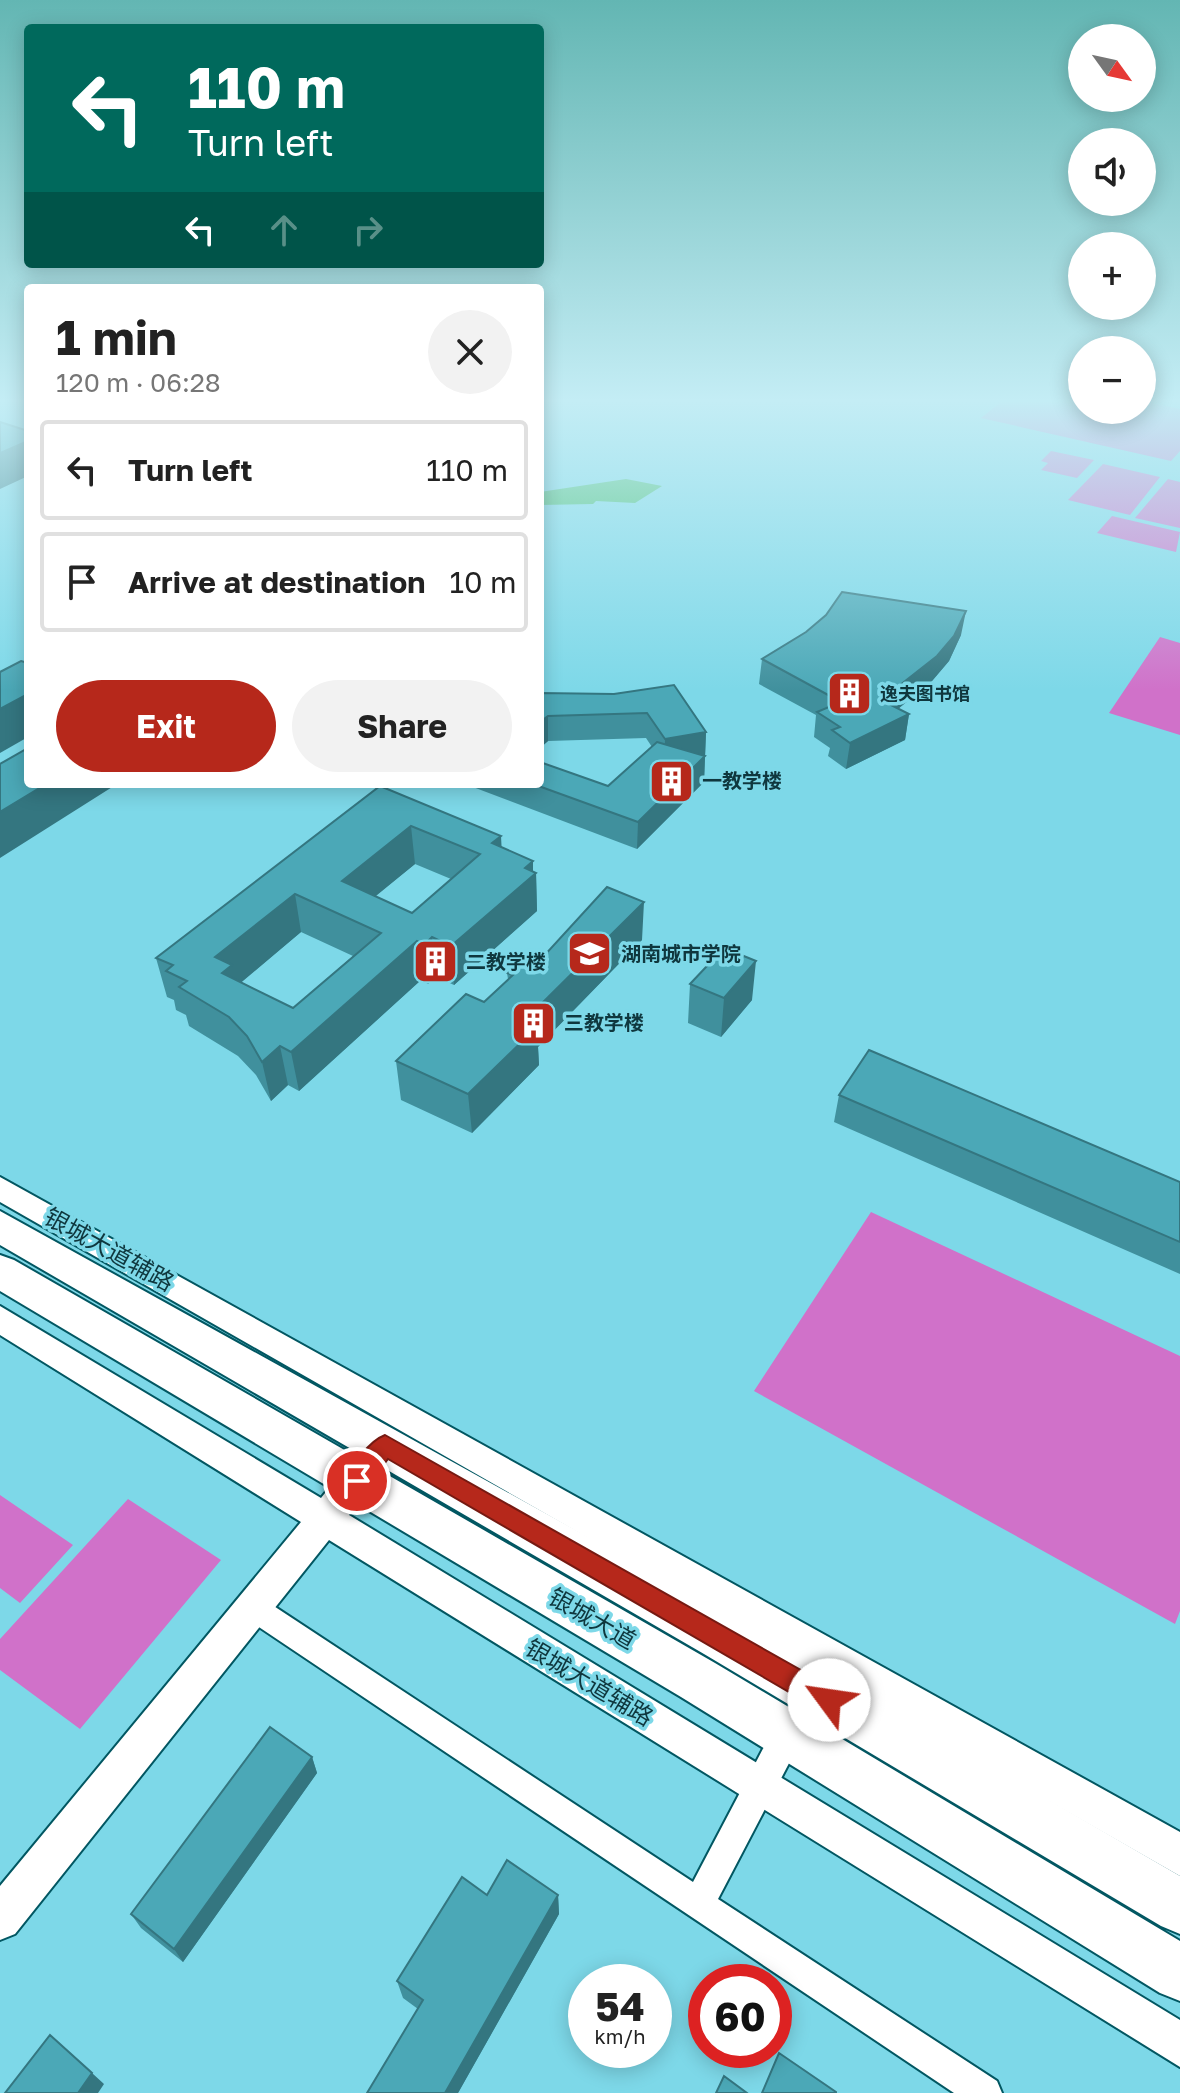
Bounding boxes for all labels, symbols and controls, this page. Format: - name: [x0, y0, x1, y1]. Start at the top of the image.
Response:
- north arrow: [1068, 24, 1156, 112]
- map controls: [1068, 24, 1156, 424]
- text: 110 m: [188, 53, 345, 120]
- icon: left: [56, 56, 160, 160]
- text: Turn left: [188, 121, 334, 164]
- button: sound: [1068, 128, 1156, 216]
- icon: left: [178, 208, 222, 252]
- icon: ahead: [262, 208, 306, 252]
- icon: right: [346, 208, 390, 252]
- button: +: [1068, 232, 1156, 320]
- text: 1 min: [56, 308, 177, 366]
- button: close: [428, 310, 512, 394]
- button: −: [1068, 336, 1156, 424]
- text: 120 m · 06:28: [56, 367, 221, 398]
- icon: left: [60, 448, 104, 492]
- text: Turn left: [128, 452, 253, 488]
- text: 110 m: [426, 452, 508, 488]
- icon: arrive: [60, 560, 104, 604]
- text: Arrive at destination: [128, 564, 425, 600]
- text: 10 m: [449, 564, 517, 600]
- building icon: 逸夫图书馆: [825, 670, 873, 718]
- button: Exit: [56, 680, 276, 772]
- button: Share: [292, 680, 512, 772]
- place label: 逸夫图书馆: [880, 682, 970, 704]
- building icon: 一教学楼: [647, 757, 695, 805]
- place label: 一教学楼: [702, 768, 782, 792]
- school or university icon: 湖南城市学院: [566, 930, 614, 978]
- building icon: 二教学楼: [411, 938, 459, 986]
- place label: 湖南城市学院: [621, 941, 741, 965]
- place label: 二教学楼: [466, 949, 546, 973]
- building icon: 三教学楼: [509, 999, 557, 1047]
- place label: 三教学楼: [564, 1010, 644, 1034]
- street label: 银城大道辅路: [40, 1201, 180, 1296]
- pin: [323, 1447, 391, 1515]
- icon: arrive: [335, 1459, 379, 1503]
- street label: 银城大道: [544, 1581, 642, 1654]
- street label: 银城大道辅路: [521, 1632, 659, 1731]
- position arrow: [787, 1658, 871, 1742]
- speed limit sign: 60: [688, 1964, 792, 2068]
- text: 54: [595, 1982, 645, 2030]
- text: km/h: [595, 2024, 645, 2048]

